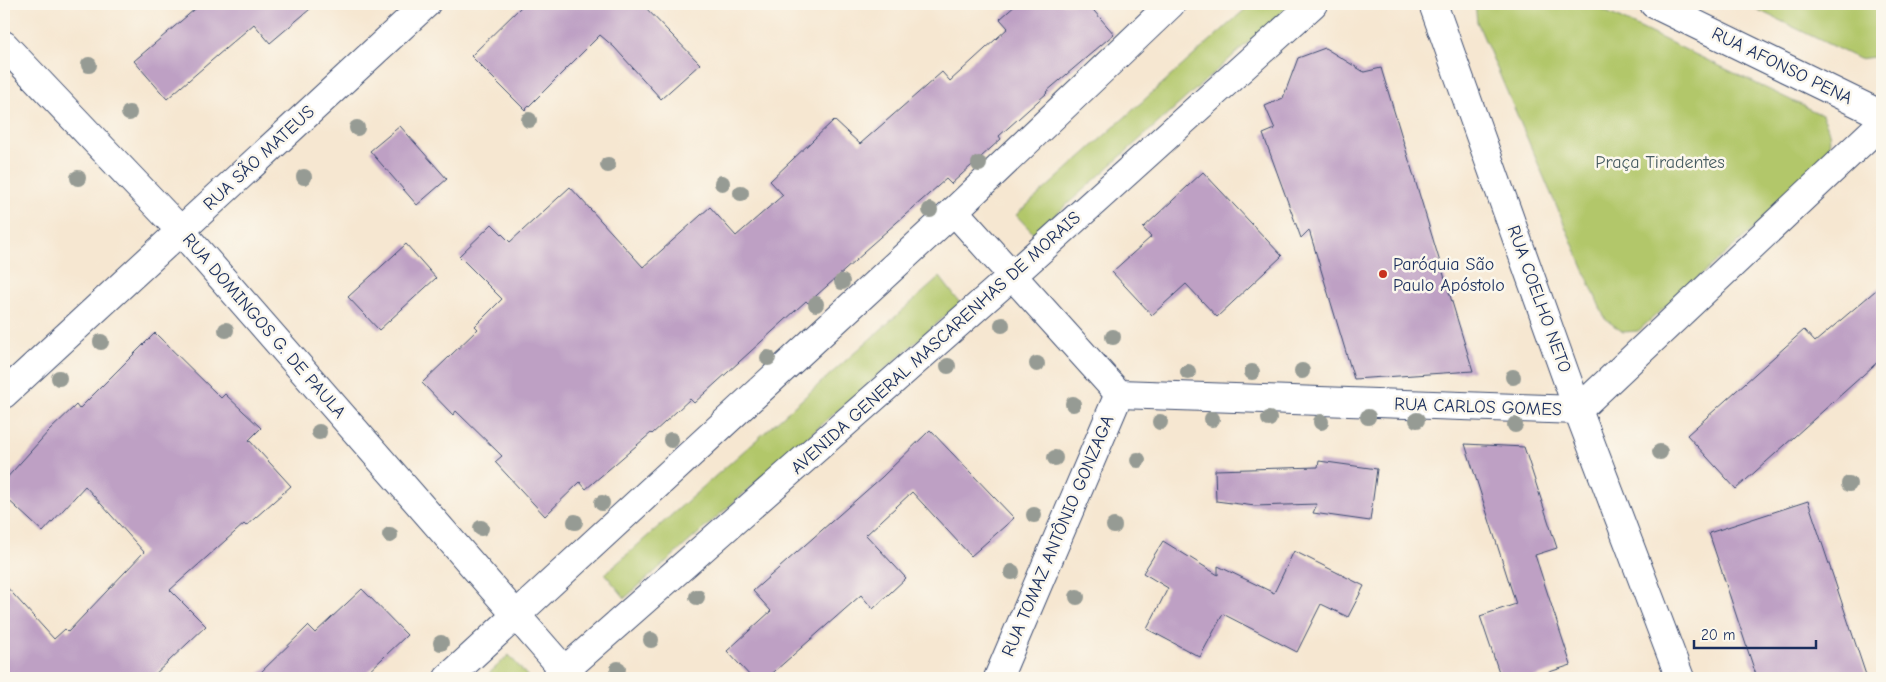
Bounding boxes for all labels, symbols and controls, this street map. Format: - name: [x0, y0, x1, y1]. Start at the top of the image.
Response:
- street label: RUA AFONSO PENA: [1708, 23, 1856, 109]
- street label: RUA SÃO MATEUS: [199, 101, 319, 215]
- park label: Praça Tiradentes: [1595, 152, 1725, 173]
- street label: AVENIDA GENERAL MASCARENHAS DE MORAIS: [787, 207, 1085, 479]
- street label: RUA COELHO NETO: [1503, 223, 1575, 375]
- street label: RUA DOMINGOS G. DE PAULA: [178, 229, 350, 423]
- place label: Paróquia São Paulo Apóstolo: [1393, 254, 1505, 296]
- marker: Paróquia São Paulo Apóstolo: [1377, 268, 1389, 280]
- street label: RUA CARLOS GOMES: [1394, 394, 1562, 420]
- street label: RUA TOMAZ ANTÔNIO GONZAGA: [997, 412, 1118, 660]
- scale bar: [1694, 617, 1816, 649]
- text: 20 m: [1701, 626, 1735, 644]

